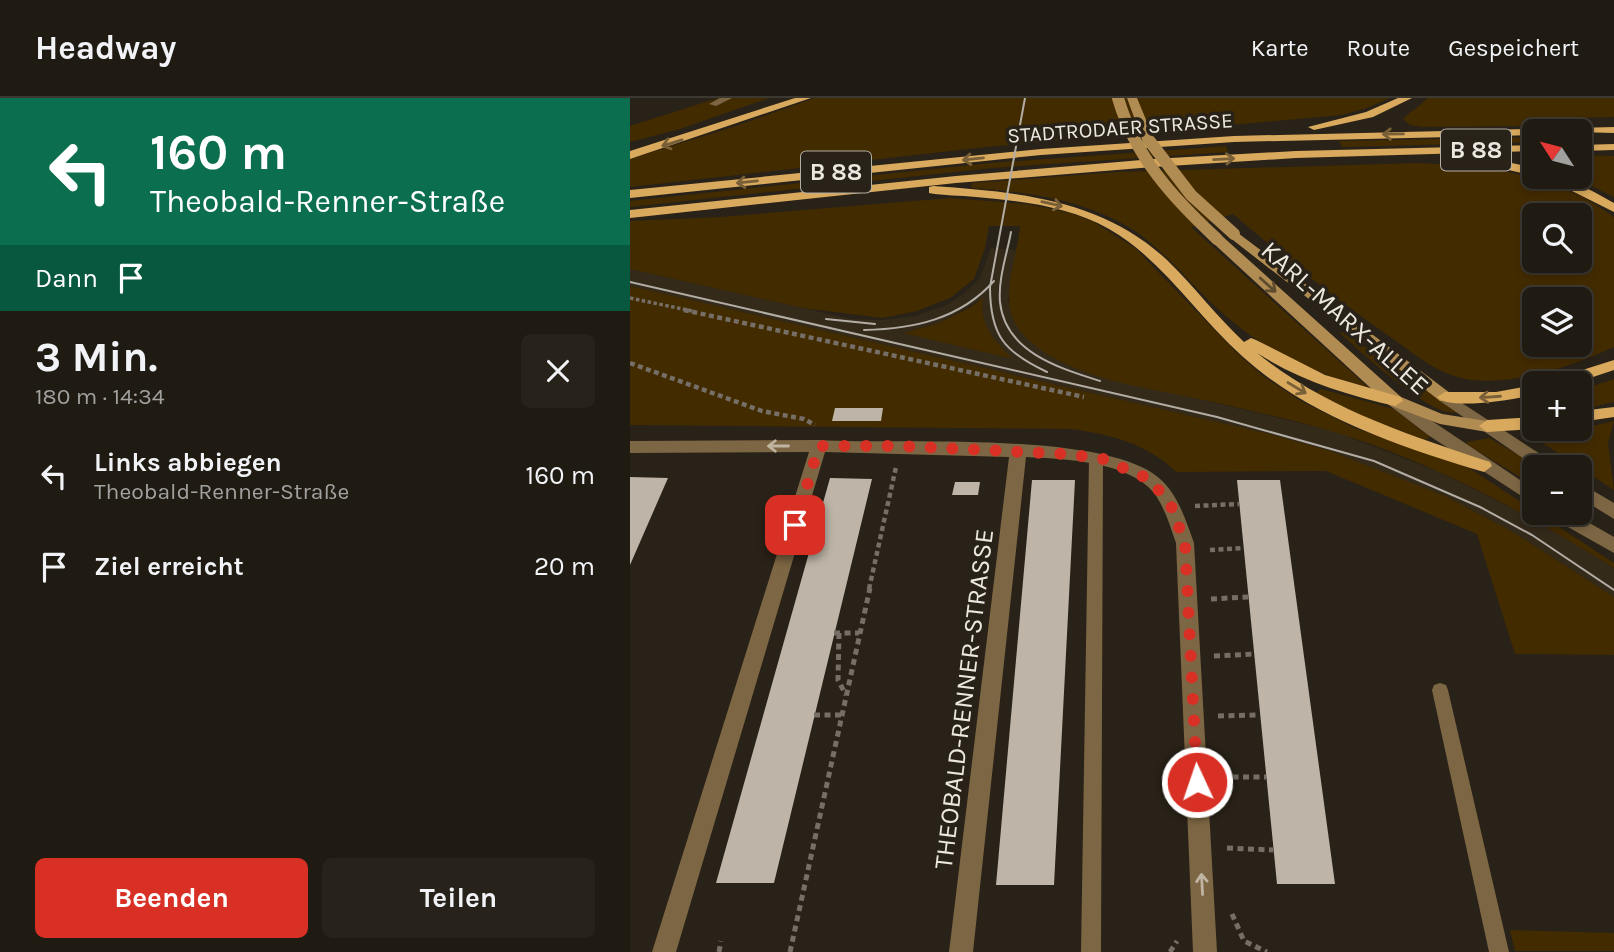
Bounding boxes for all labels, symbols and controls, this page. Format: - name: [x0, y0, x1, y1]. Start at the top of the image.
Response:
- text: Headway: [35, 29, 176, 67]
- text: Karte: [1251, 34, 1309, 62]
- text: Route: [1347, 34, 1410, 62]
- text: Gespeichert: [1448, 34, 1579, 62]
- street label: STADTRODAER STRASSE: [1006, 108, 1234, 148]
- north arrow: [1522, 119, 1592, 189]
- map controls: [1522, 119, 1592, 525]
- text: 160 m: [150, 124, 287, 181]
- icon: left: [35, 126, 126, 217]
- one-way arrow: [1382, 127, 1405, 141]
- road number: B 88: [1441, 130, 1511, 170]
- one-way arrow: [661, 137, 683, 150]
- road number: B 88: [801, 152, 871, 192]
- one-way arrow: [963, 152, 985, 165]
- one-way arrow: [1212, 152, 1235, 165]
- one-way arrow: [736, 175, 759, 188]
- text: Theobald-Renner-Straße: [150, 183, 505, 220]
- one-way arrow: [1041, 198, 1063, 211]
- button: search: [1522, 203, 1592, 273]
- street label: KARL-MARX-ALLEE: [1255, 235, 1435, 401]
- icon: arrive: [112, 259, 150, 297]
- text: Dann: [35, 263, 98, 294]
- one-way arrow: [1259, 277, 1277, 293]
- button: layers: [1522, 287, 1592, 357]
- text: 3 Min.: [35, 332, 157, 382]
- button: close: [521, 334, 595, 408]
- button: +: [1522, 371, 1592, 441]
- one-way arrow: [1286, 382, 1306, 396]
- text: 180 m · 14:34: [35, 383, 165, 410]
- one-way arrow: [1480, 391, 1502, 404]
- one-way arrow: [767, 439, 790, 453]
- text: Links abbiegen: [94, 447, 282, 478]
- button: −: [1522, 455, 1592, 525]
- icon: left: [35, 457, 73, 495]
- text: 160 m: [526, 460, 595, 491]
- text: Theobald-Renner-Straße: [94, 478, 349, 505]
- pin: [765, 495, 825, 555]
- icon: arrive: [776, 506, 814, 544]
- street label: THEOBALD-RENNER-STRASSE: [928, 527, 1000, 871]
- icon: arrive: [35, 548, 73, 586]
- text: Ziel erreicht: [94, 551, 244, 582]
- text: 20 m: [534, 551, 595, 582]
- position arrow: [1160, 745, 1234, 819]
- button: Beenden: [35, 858, 308, 938]
- button: Teilen: [322, 858, 595, 938]
- one-way arrow: [1195, 873, 1208, 896]

